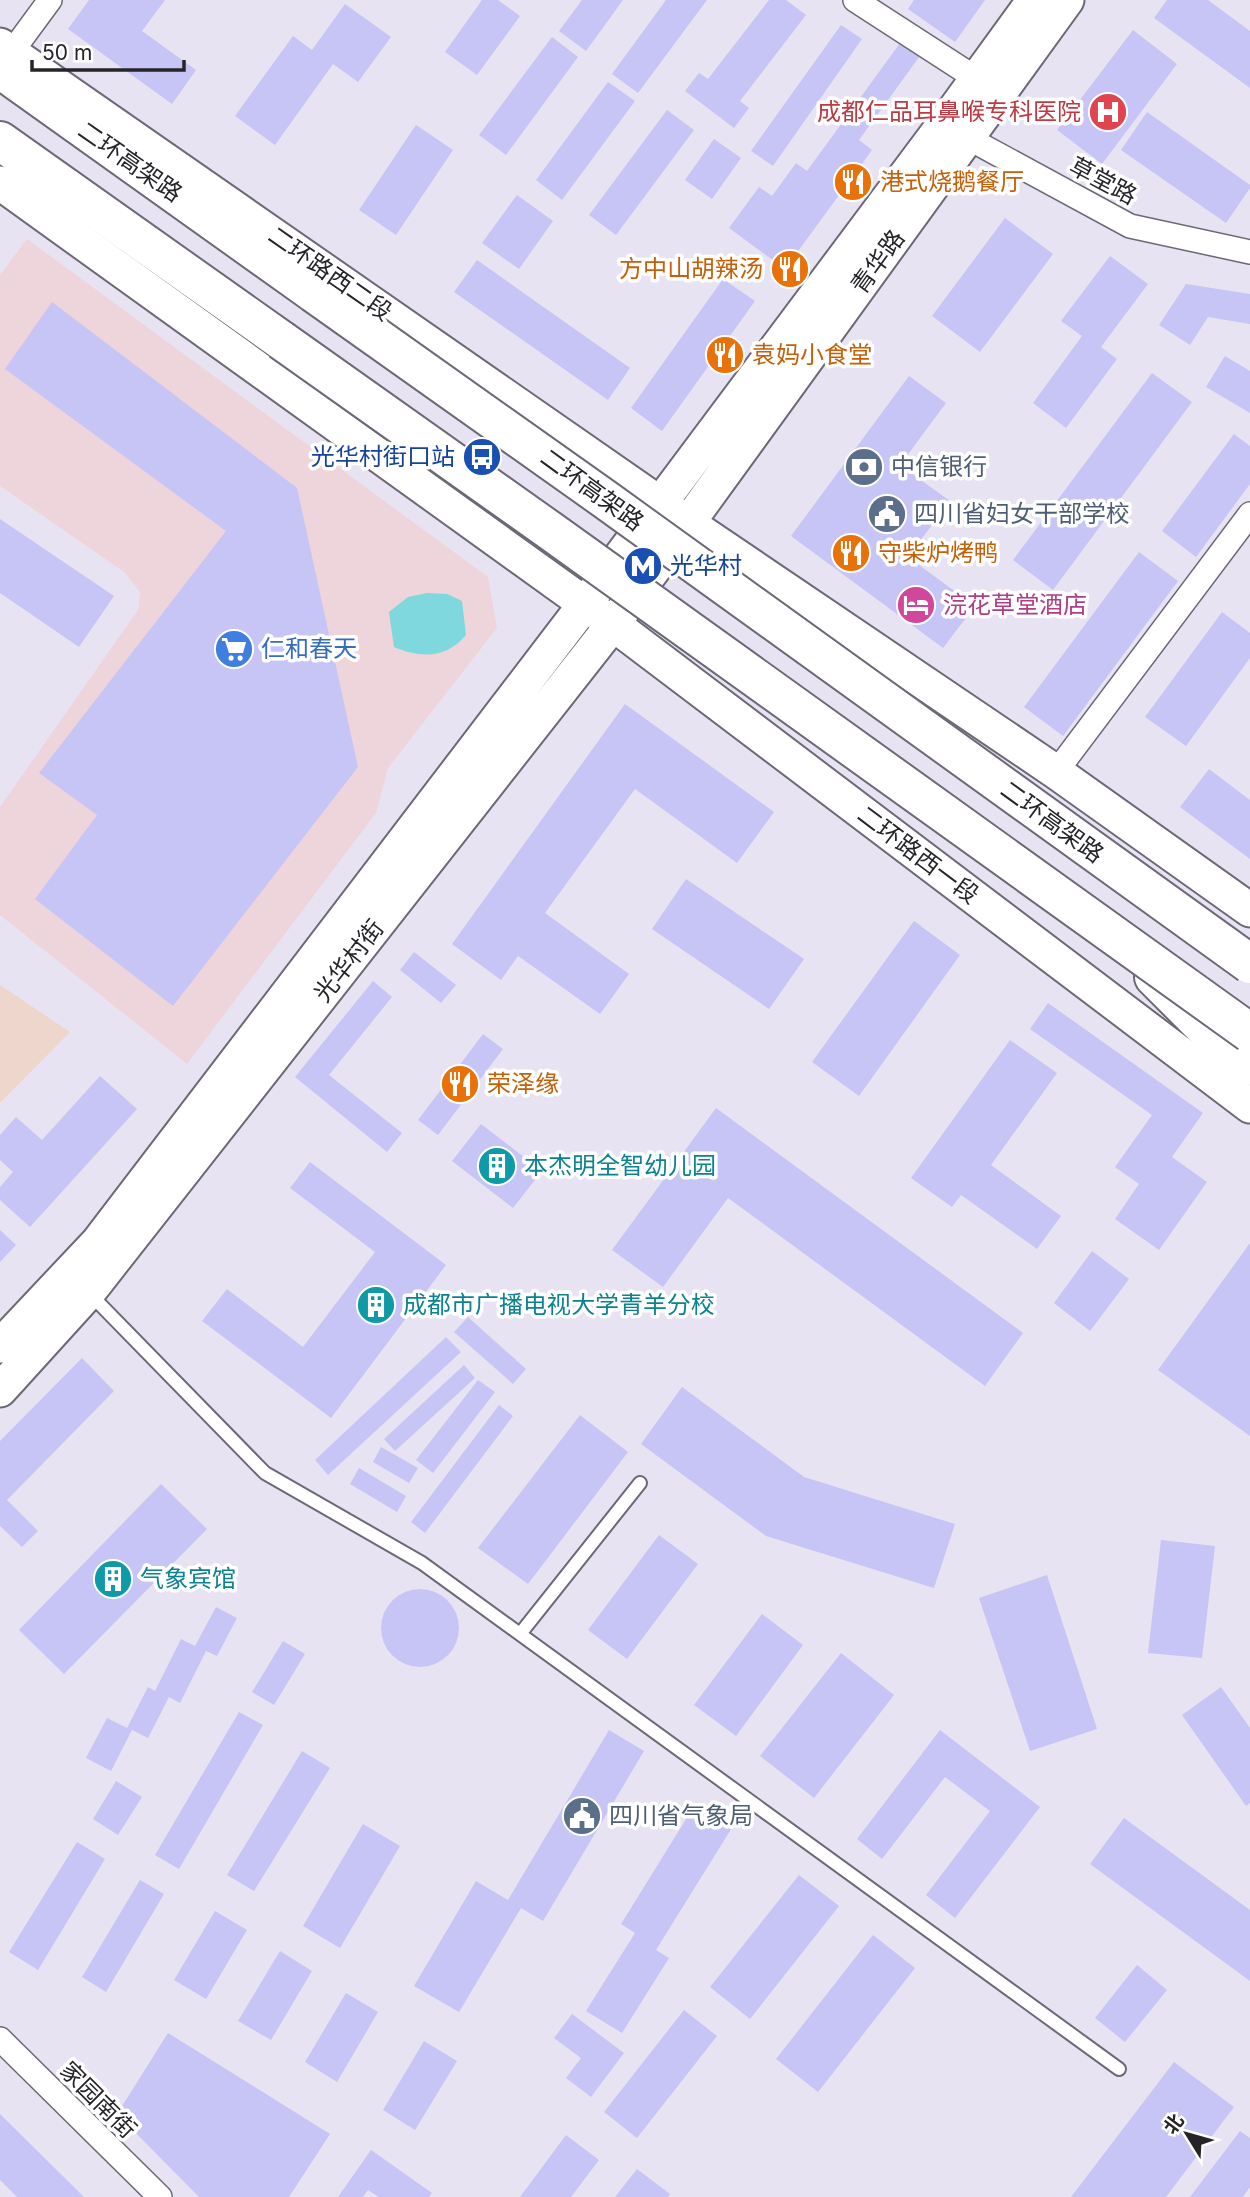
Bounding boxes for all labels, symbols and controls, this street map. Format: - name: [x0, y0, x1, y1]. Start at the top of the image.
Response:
- scale bar: [32, 28, 184, 72]
- text: 50 m: [42, 40, 92, 65]
- hospital icon: 成都仁品耳鼻喉专科医院: [1087, 91, 1129, 133]
- place label: 成都仁品耳鼻喉专科医院: [817, 97, 1081, 126]
- street label: 二环高架路: [73, 115, 188, 208]
- street label: 草堂路: [1065, 151, 1142, 210]
- restaurant icon: 港式烧鹅餐厅: [832, 161, 874, 203]
- place label: 港式烧鹅餐厅: [880, 167, 1024, 196]
- street label: 二环路西二段: [263, 220, 398, 327]
- street label: 青华路: [845, 224, 910, 299]
- restaurant icon: 方中山胡辣汤: [769, 248, 811, 290]
- place label: 方中山胡辣汤: [619, 254, 763, 283]
- restaurant icon: 袁妈小食堂: [704, 334, 746, 376]
- place label: 袁妈小食堂: [752, 340, 872, 369]
- bus stop icon: 光华村街口站: [461, 436, 503, 478]
- place label: 光华村街口站: [311, 442, 455, 471]
- street label: 二环高架路: [535, 443, 649, 537]
- bank icon: 中信银行: [843, 446, 885, 488]
- place label: 中信银行: [891, 452, 987, 481]
- public building icon: 四川省妇女干部学校: [866, 493, 908, 535]
- place label: 四川省妇女干部学校: [914, 499, 1130, 528]
- restaurant icon: 守柴炉烤鸭: [830, 532, 872, 574]
- place label: 守柴炉烤鸭: [878, 538, 998, 567]
- metro station icon: 光华村: [622, 545, 664, 587]
- place label: 光华村: [670, 551, 742, 580]
- hotel icon: 浣花草堂酒店: [895, 584, 937, 626]
- place label: 浣花草堂酒店: [943, 590, 1087, 619]
- supermarket icon: 仁和春天: [213, 628, 255, 670]
- place label: 仁和春天: [261, 634, 357, 663]
- street label: 二环高架路: [995, 775, 1109, 869]
- street label: 二环路西一段: [852, 800, 985, 910]
- street label: 光华村街: [308, 914, 390, 1007]
- restaurant icon: 荣泽缘: [439, 1063, 481, 1105]
- place label: 荣泽缘: [487, 1069, 559, 1098]
- building icon: 本杰明全智幼儿园: [476, 1145, 518, 1187]
- place label: 本杰明全智幼儿园: [524, 1151, 716, 1180]
- building icon: 成都市广播电视大学青羊分校: [355, 1284, 397, 1326]
- place label: 成都市广播电视大学青羊分校: [403, 1290, 715, 1319]
- building icon: 气象宾馆: [92, 1558, 134, 1600]
- place label: 气象宾馆: [140, 1564, 236, 1593]
- public building icon: 四川省气象局: [561, 1795, 603, 1837]
- place label: 四川省气象局: [609, 1801, 753, 1830]
- street label: 家园南街: [54, 2055, 143, 2144]
- north arrow: [1152, 2099, 1222, 2169]
- text: 北: [1159, 2110, 1189, 2139]

